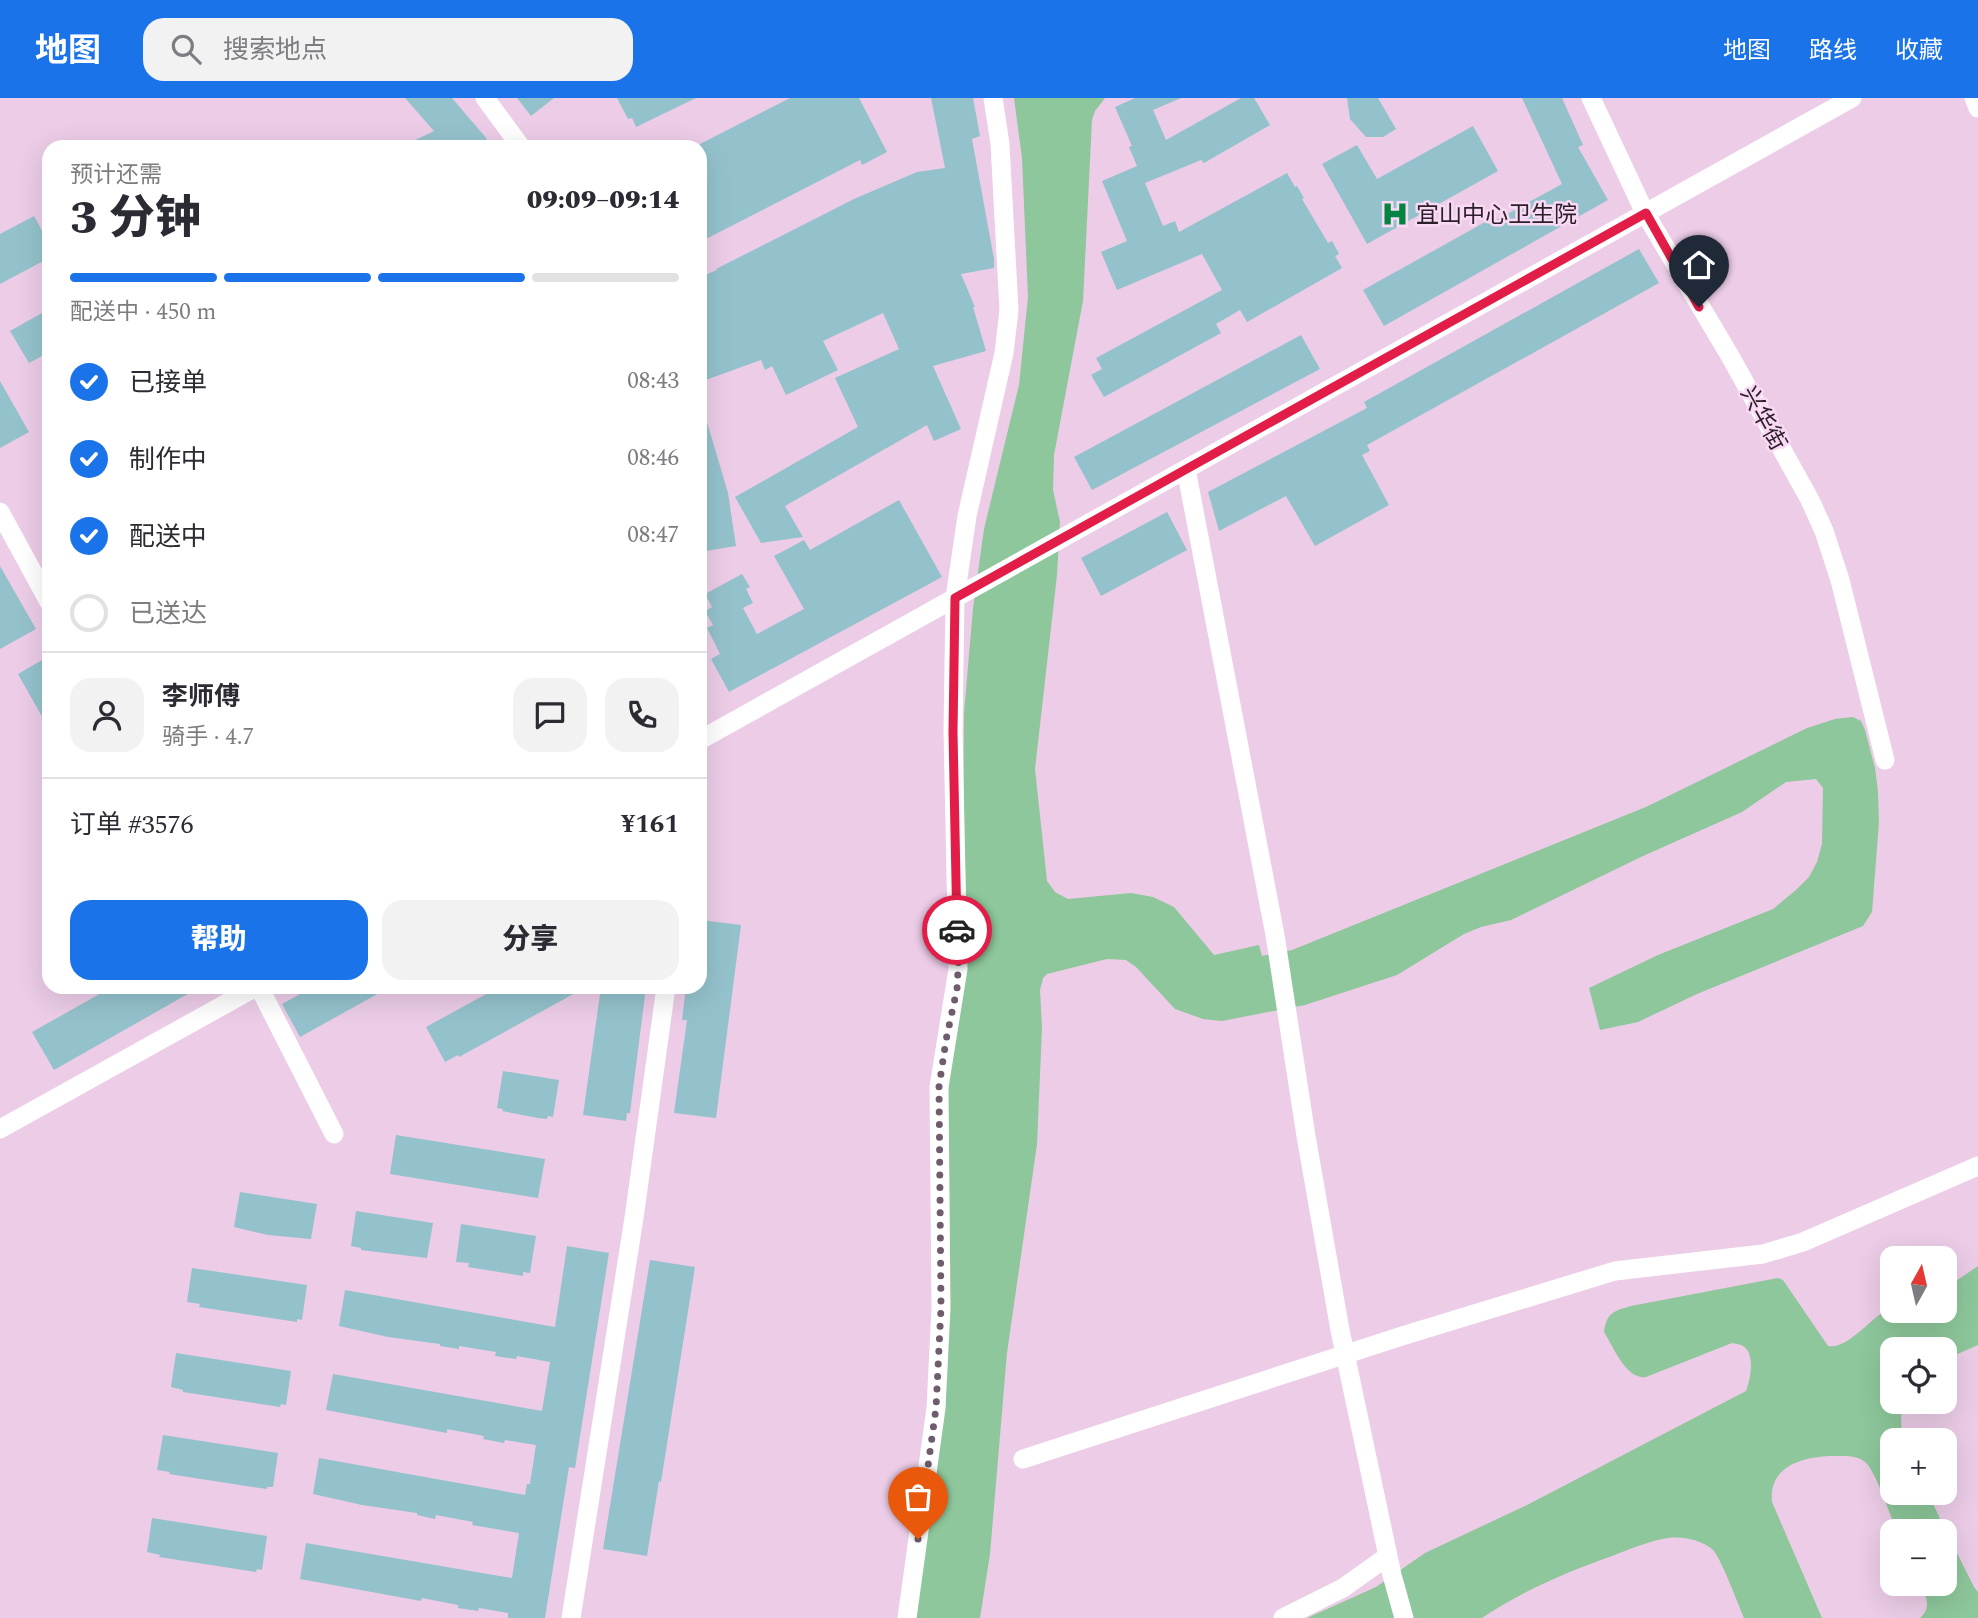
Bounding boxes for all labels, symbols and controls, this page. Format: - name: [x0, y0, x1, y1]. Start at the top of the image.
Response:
- search box: [143, 18, 633, 81]
- text: 地图: [35, 26, 101, 76]
- icon: search: [167, 30, 205, 68]
- text: 搜索地点: [223, 30, 327, 70]
- text: 地图: [1723, 33, 1771, 69]
- text: 路线: [1809, 33, 1857, 69]
- text: 收藏: [1895, 33, 1943, 69]
- text: 预计还需: [70, 158, 162, 193]
- text: 09:09–09:14: [527, 180, 679, 220]
- text: 3 分钟: [70, 184, 201, 254]
- place label: 宜山中心卫生院: [1416, 198, 1577, 233]
- hospital icon: 宜山中心卫生院: [1380, 199, 1410, 229]
- pin: [1669, 235, 1729, 307]
- icon: home: [1680, 246, 1718, 284]
- text: 配送中 · 450 m: [70, 295, 216, 330]
- icon: check: [70, 363, 108, 401]
- text: 已接单: [129, 363, 207, 403]
- text: 08:43: [627, 364, 679, 399]
- street label: 兴华街: [1731, 380, 1795, 457]
- icon: check: [70, 440, 108, 478]
- text: 制作中: [129, 440, 207, 480]
- text: 08:46: [627, 441, 679, 476]
- icon: check: [70, 517, 108, 555]
- text: 配送中: [129, 517, 207, 557]
- text: 08:47: [627, 518, 679, 553]
- text: 已送达: [129, 594, 207, 634]
- text: 李师傅: [162, 677, 240, 717]
- button: person: [70, 678, 144, 752]
- button: chat: [513, 678, 587, 752]
- button: phone: [605, 678, 679, 752]
- text: 骑手 · 4.7: [162, 720, 254, 755]
- text: ¥161: [621, 804, 679, 844]
- text: 订单 #3576: [70, 805, 194, 845]
- courier: [922, 895, 992, 965]
- button: 帮助: [70, 900, 368, 980]
- button: 分享: [382, 900, 679, 980]
- icon: car: [938, 911, 976, 949]
- north arrow: [1880, 1246, 1956, 1323]
- map controls: [1880, 1246, 1957, 1596]
- button: locate: [1880, 1337, 1957, 1414]
- button: +: [1880, 1428, 1957, 1505]
- pin: [888, 1467, 948, 1539]
- icon: bag: [899, 1478, 937, 1516]
- button: −: [1880, 1519, 1957, 1596]

